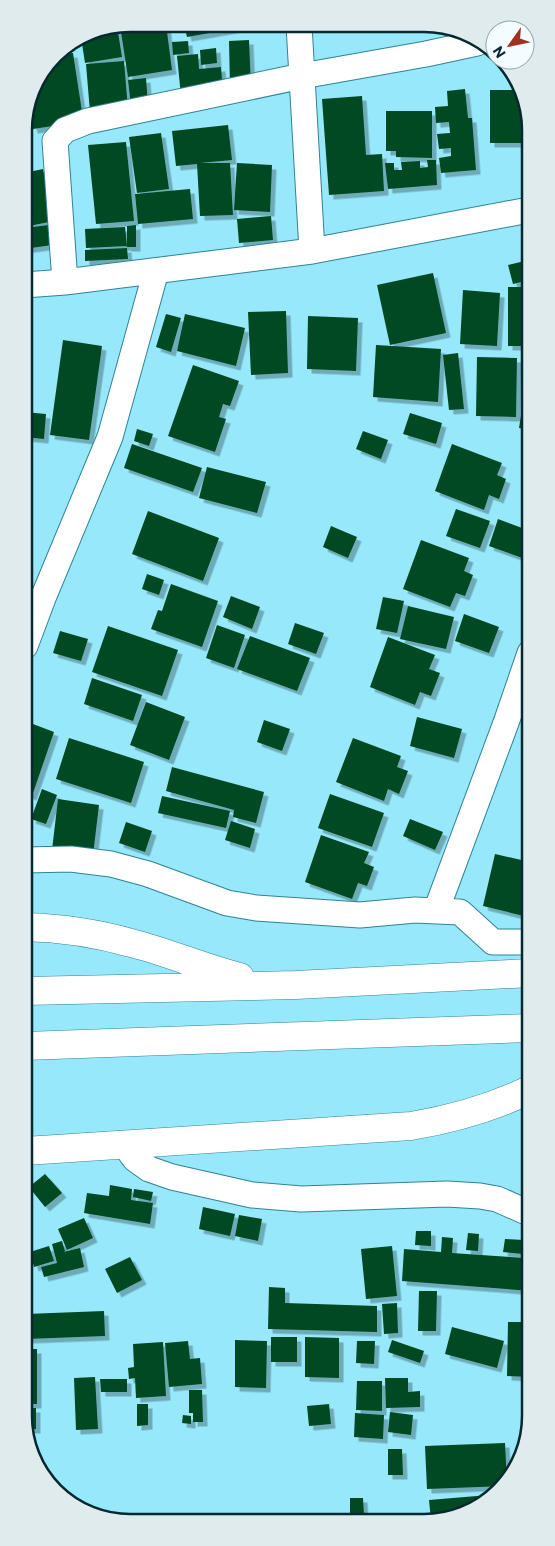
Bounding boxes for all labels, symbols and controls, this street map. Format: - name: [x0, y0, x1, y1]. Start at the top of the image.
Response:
- north arrow: [485, 20, 535, 70]
- text: N: [489, 43, 509, 61]

